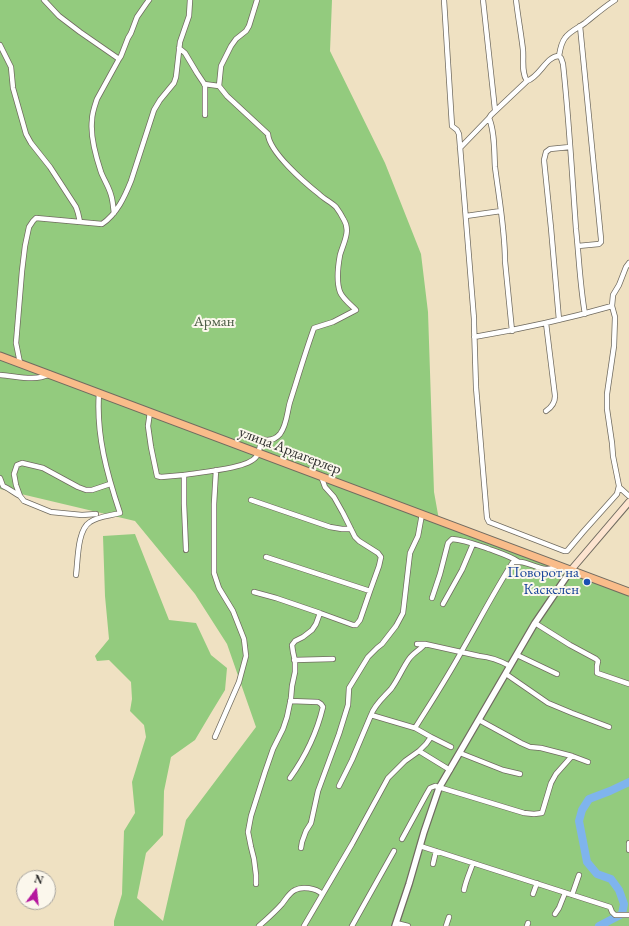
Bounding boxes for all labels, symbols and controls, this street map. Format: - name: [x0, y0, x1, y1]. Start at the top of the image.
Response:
- park label: Арман: [193, 313, 235, 331]
- street label: улица Ардагерлер: [236, 423, 344, 479]
- place label: Поворот на Каскелен: [507, 564, 579, 599]
- marker: Поворот на Каскелен: [582, 577, 592, 587]
- north arrow: [16, 870, 56, 910]
- text: N: [33, 871, 45, 887]

